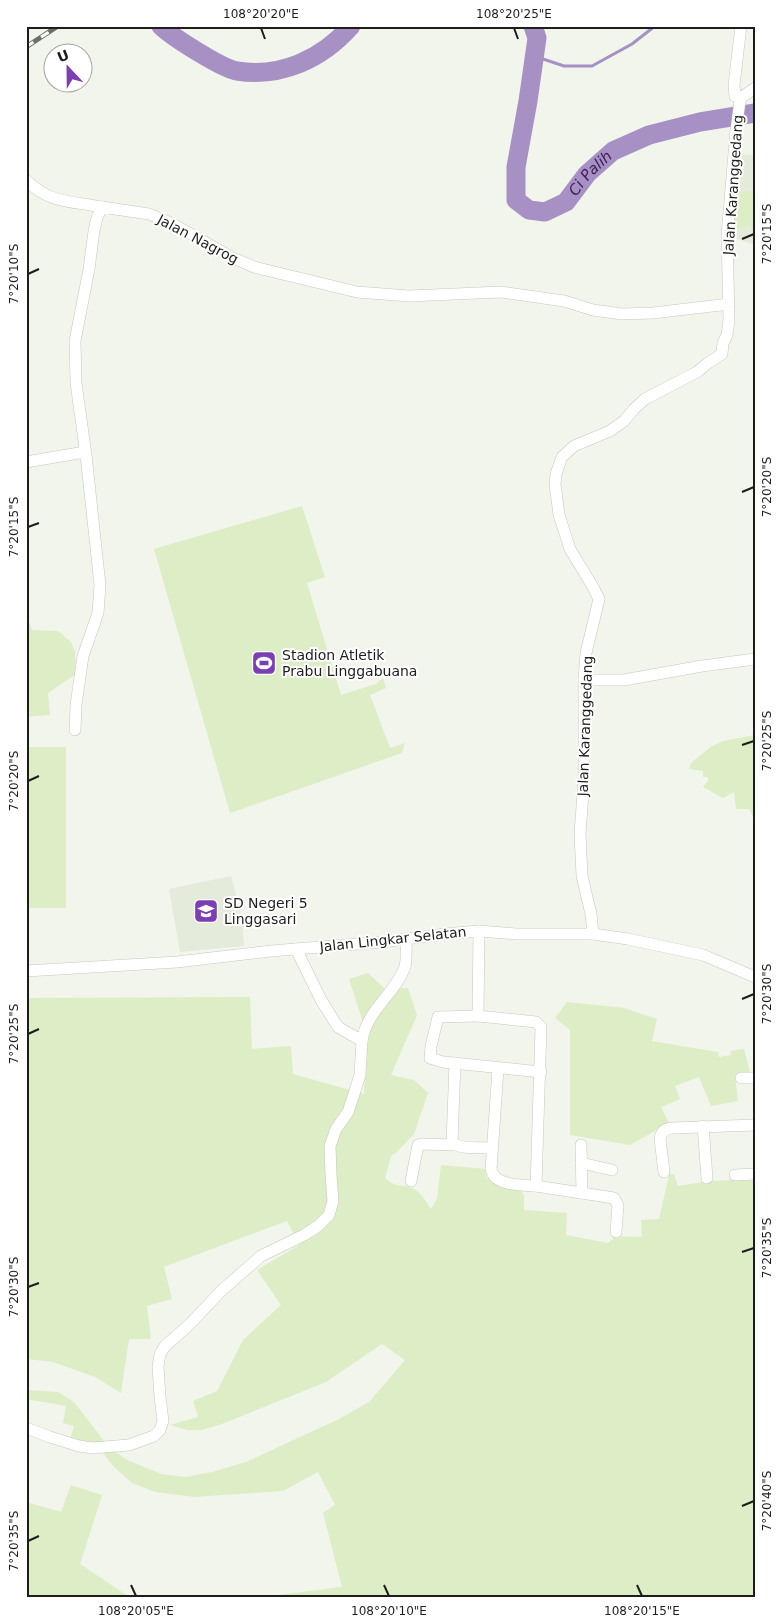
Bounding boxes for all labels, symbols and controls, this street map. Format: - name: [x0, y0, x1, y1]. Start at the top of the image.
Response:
- text: 108°20'20"E: [223, 7, 299, 21]
- text: 108°20'25"E: [476, 7, 552, 21]
- north arrow: [42, 42, 92, 92]
- text: U: [55, 46, 71, 65]
- street label: Jalan Karanggedang: [720, 114, 746, 257]
- water label: Ci Palih: [565, 147, 616, 199]
- text: 7°20'15"S: [760, 204, 774, 264]
- street label: Jalan Nagrog: [154, 210, 241, 267]
- text: 7°20'10"S: [7, 244, 21, 304]
- text: 7°20'20"S: [760, 457, 774, 517]
- text: 7°20'15"S: [7, 497, 21, 557]
- place label: Stadion Atletik Prabu Linggabuana: [282, 647, 417, 679]
- sports icon: Stadion Atletik Prabu Linggabuana: [251, 650, 277, 676]
- street label: Jalan Karanggedang: [575, 655, 595, 798]
- text: 7°20'25"S: [760, 711, 774, 771]
- text: 7°20'20"S: [7, 751, 21, 811]
- place label: SD Negeri 5 Linggasari: [224, 895, 308, 927]
- school or university icon: SD Negeri 5 Linggasari: [193, 898, 219, 924]
- street label: Jalan Lingkar Selatan: [318, 923, 467, 955]
- text: 7°20'30"S: [760, 964, 774, 1024]
- text: 7°20'25"S: [7, 1004, 21, 1064]
- text: 7°20'35"S: [760, 1218, 774, 1278]
- text: 7°20'30"S: [7, 1257, 21, 1317]
- text: 7°20'40"S: [760, 1471, 774, 1531]
- text: 7°20'35"S: [7, 1511, 21, 1571]
- text: 108°20'05"E: [98, 1604, 174, 1618]
- text: 108°20'10"E: [351, 1604, 427, 1618]
- text: 108°20'15"E: [604, 1604, 680, 1618]

